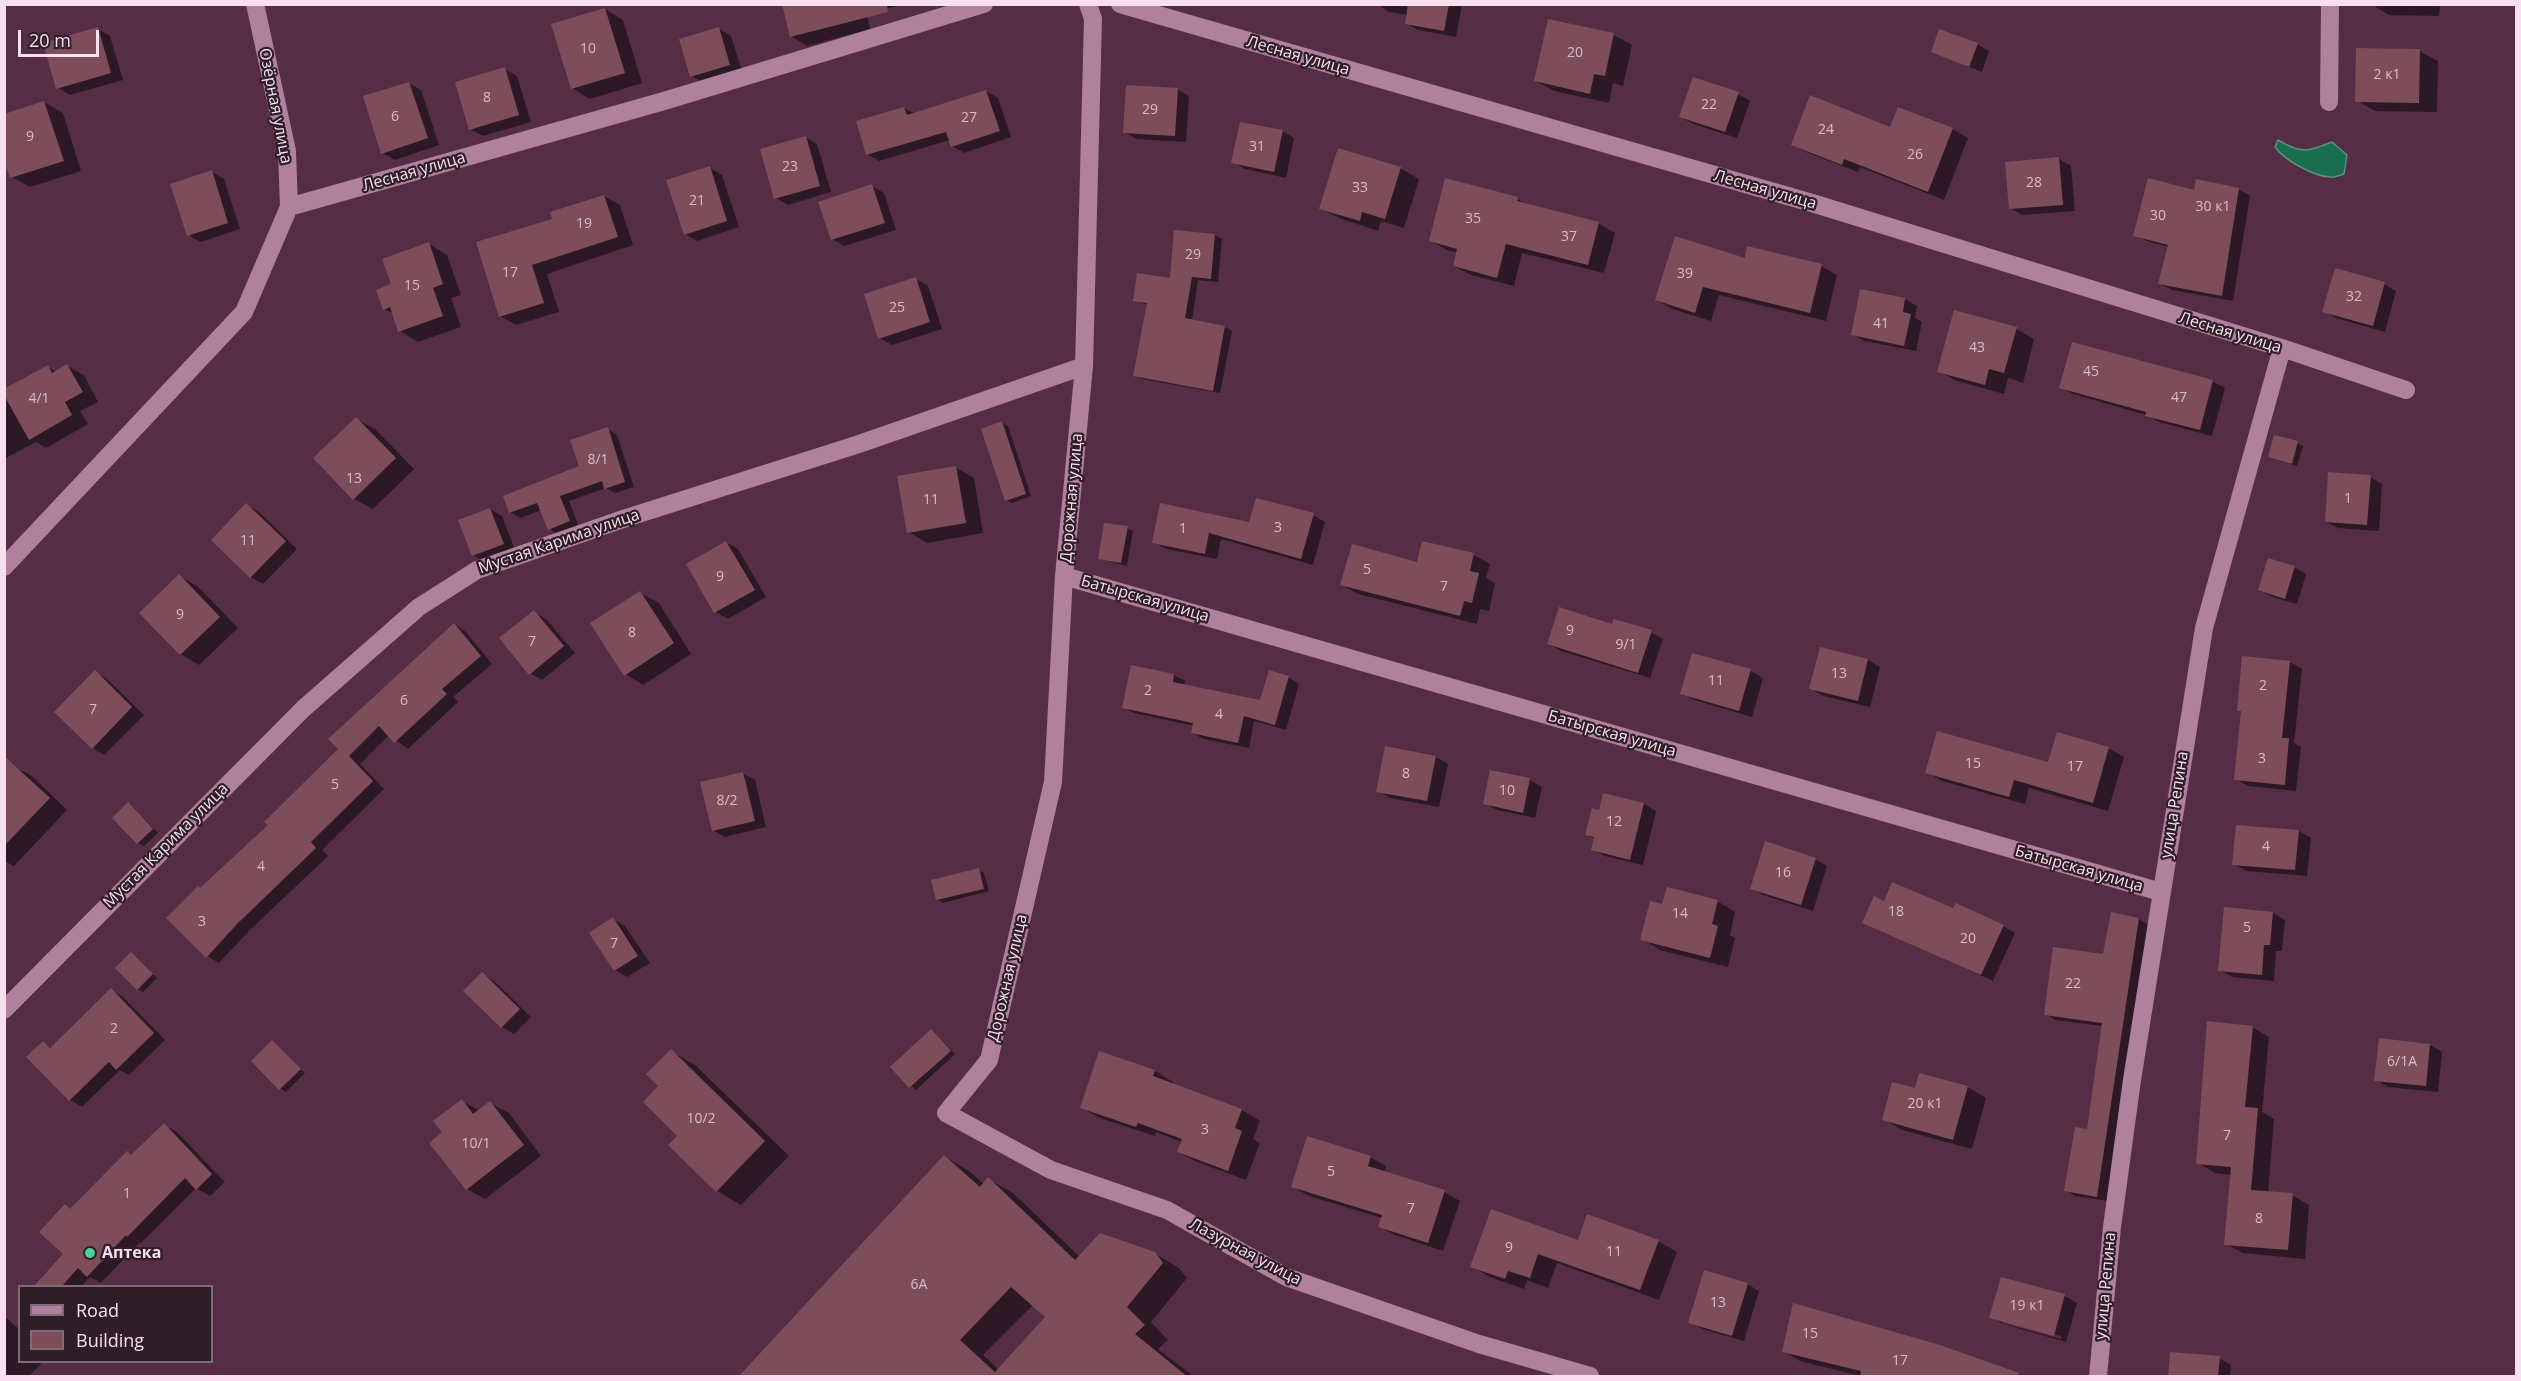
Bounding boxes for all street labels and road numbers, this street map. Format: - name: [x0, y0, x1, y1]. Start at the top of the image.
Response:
- street label: Лесная улица: [1244, 32, 1352, 80]
- street label: Озёрная улица: [254, 47, 296, 165]
- street label: Лесная улица: [360, 148, 468, 196]
- street label: Лесная улица: [1711, 166, 1819, 214]
- street label: Лесная улица: [2176, 308, 2284, 358]
- street label: Дорожная улица: [1057, 432, 1087, 564]
- street label: Мустая Карима улица: [476, 505, 642, 579]
- street label: Батырская улица: [1079, 572, 1211, 626]
- street label: Батырская улица: [1546, 707, 1678, 761]
- street label: улица Репина: [2157, 750, 2193, 860]
- street label: Мустая Карима улица: [99, 779, 233, 913]
- street label: Батырская улица: [2013, 842, 2145, 896]
- street label: Дорожная улица: [984, 912, 1032, 1044]
- street label: Лазурная улица: [1186, 1214, 1304, 1290]
- street label: улица Репина: [2092, 1231, 2120, 1341]

